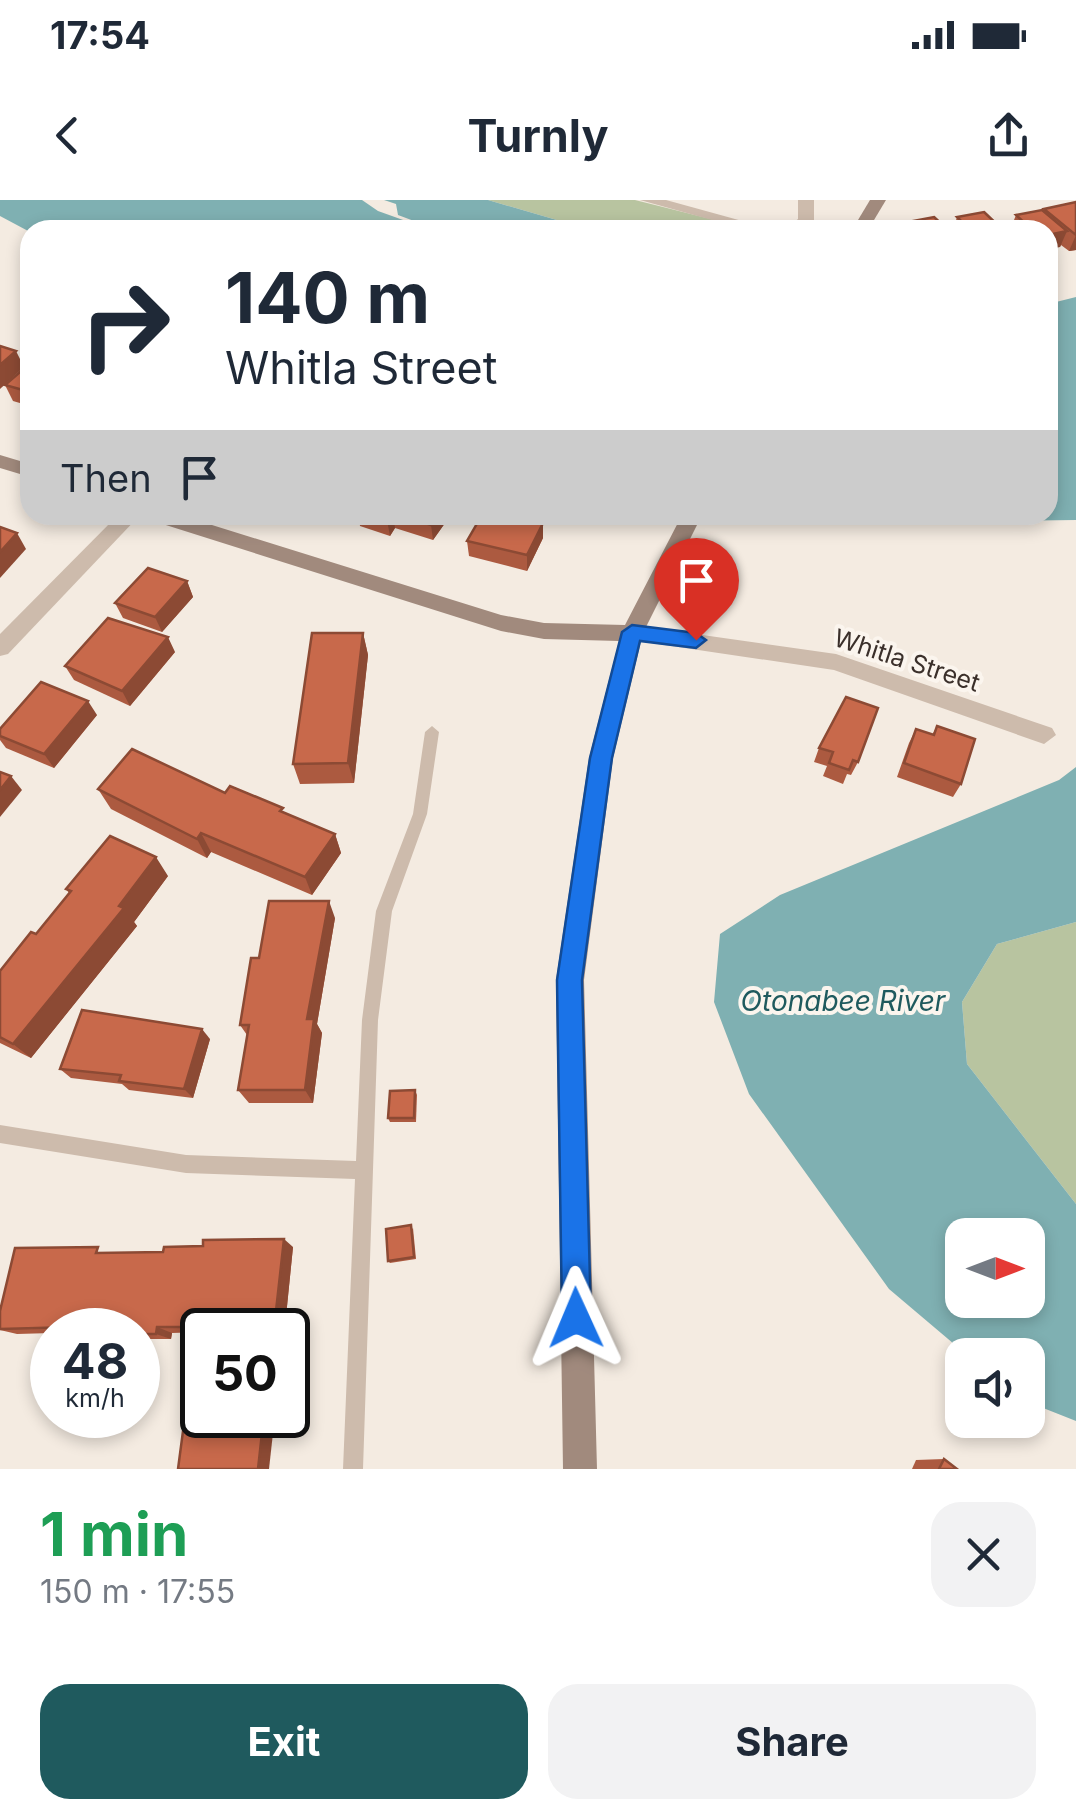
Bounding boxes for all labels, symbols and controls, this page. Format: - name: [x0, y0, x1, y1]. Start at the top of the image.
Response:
- text: 17:54: [50, 12, 150, 58]
- icon: back: [40, 108, 95, 163]
- text: Turnly: [467, 108, 609, 163]
- icon: share: [981, 108, 1036, 163]
- text: 140 m: [225, 255, 430, 340]
- icon: right: [60, 260, 190, 390]
- text: Whitla Street: [225, 340, 497, 395]
- icon: arrive: [172, 450, 227, 505]
- text: Then: [60, 455, 152, 501]
- pin: [654, 538, 739, 641]
- icon: arrive: [669, 553, 724, 608]
- street label: Whitla Street: [830, 622, 984, 698]
- water label: Otonabee River: [741, 984, 947, 1018]
- north arrow: [945, 1218, 1045, 1318]
- map controls: [945, 1218, 1045, 1438]
- position arrow: [524, 1266, 628, 1370]
- speed limit sign: 50: [180, 1308, 310, 1438]
- text: 48: [62, 1331, 128, 1391]
- button: sound: [945, 1338, 1045, 1438]
- text: km/h: [65, 1383, 125, 1413]
- text: 1 min: [40, 1498, 188, 1570]
- button: close: [931, 1502, 1036, 1607]
- text: 150 m · 17:55: [40, 1572, 235, 1611]
- button: Exit: [40, 1684, 528, 1799]
- button: Share: [548, 1684, 1036, 1799]

